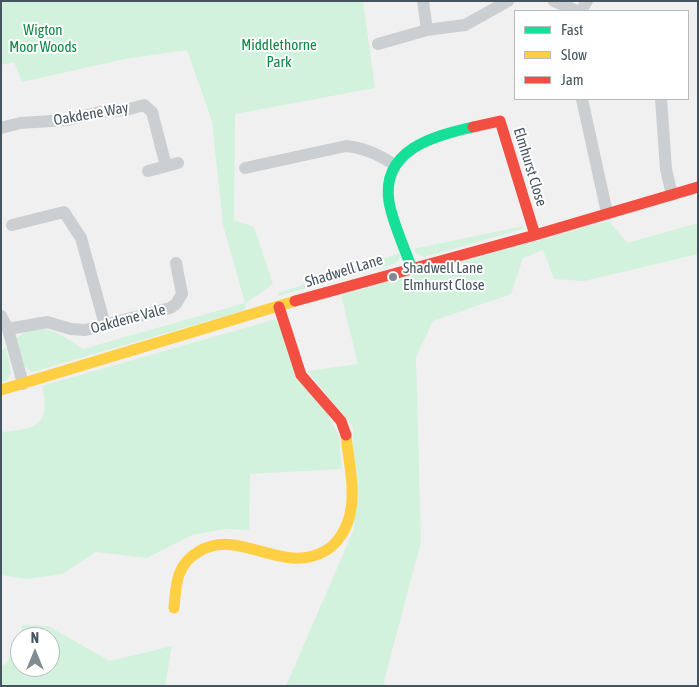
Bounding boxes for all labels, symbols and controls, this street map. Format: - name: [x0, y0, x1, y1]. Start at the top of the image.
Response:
- legend: [514, 10, 689, 100]
- park label: Wigton Moor Woods: [9, 21, 77, 56]
- text: Fast: [561, 21, 583, 38]
- park label: Middlethorne Park: [241, 36, 317, 71]
- text: Slow: [561, 46, 587, 63]
- text: Jam: [561, 71, 584, 88]
- street label: Oakdene Way: [52, 99, 130, 129]
- street label: Elmhurst Close: [509, 125, 551, 209]
- street label: Shadwell Lane: [303, 251, 385, 291]
- place label: Shadwell Lane Elmhurst Close: [403, 259, 485, 294]
- marker: Shadwell Lane Elmhurst Close: [387, 271, 399, 283]
- street label: Oakdene Vale: [89, 300, 167, 338]
- north arrow: [10, 627, 60, 677]
- text: N: [31, 630, 39, 646]

